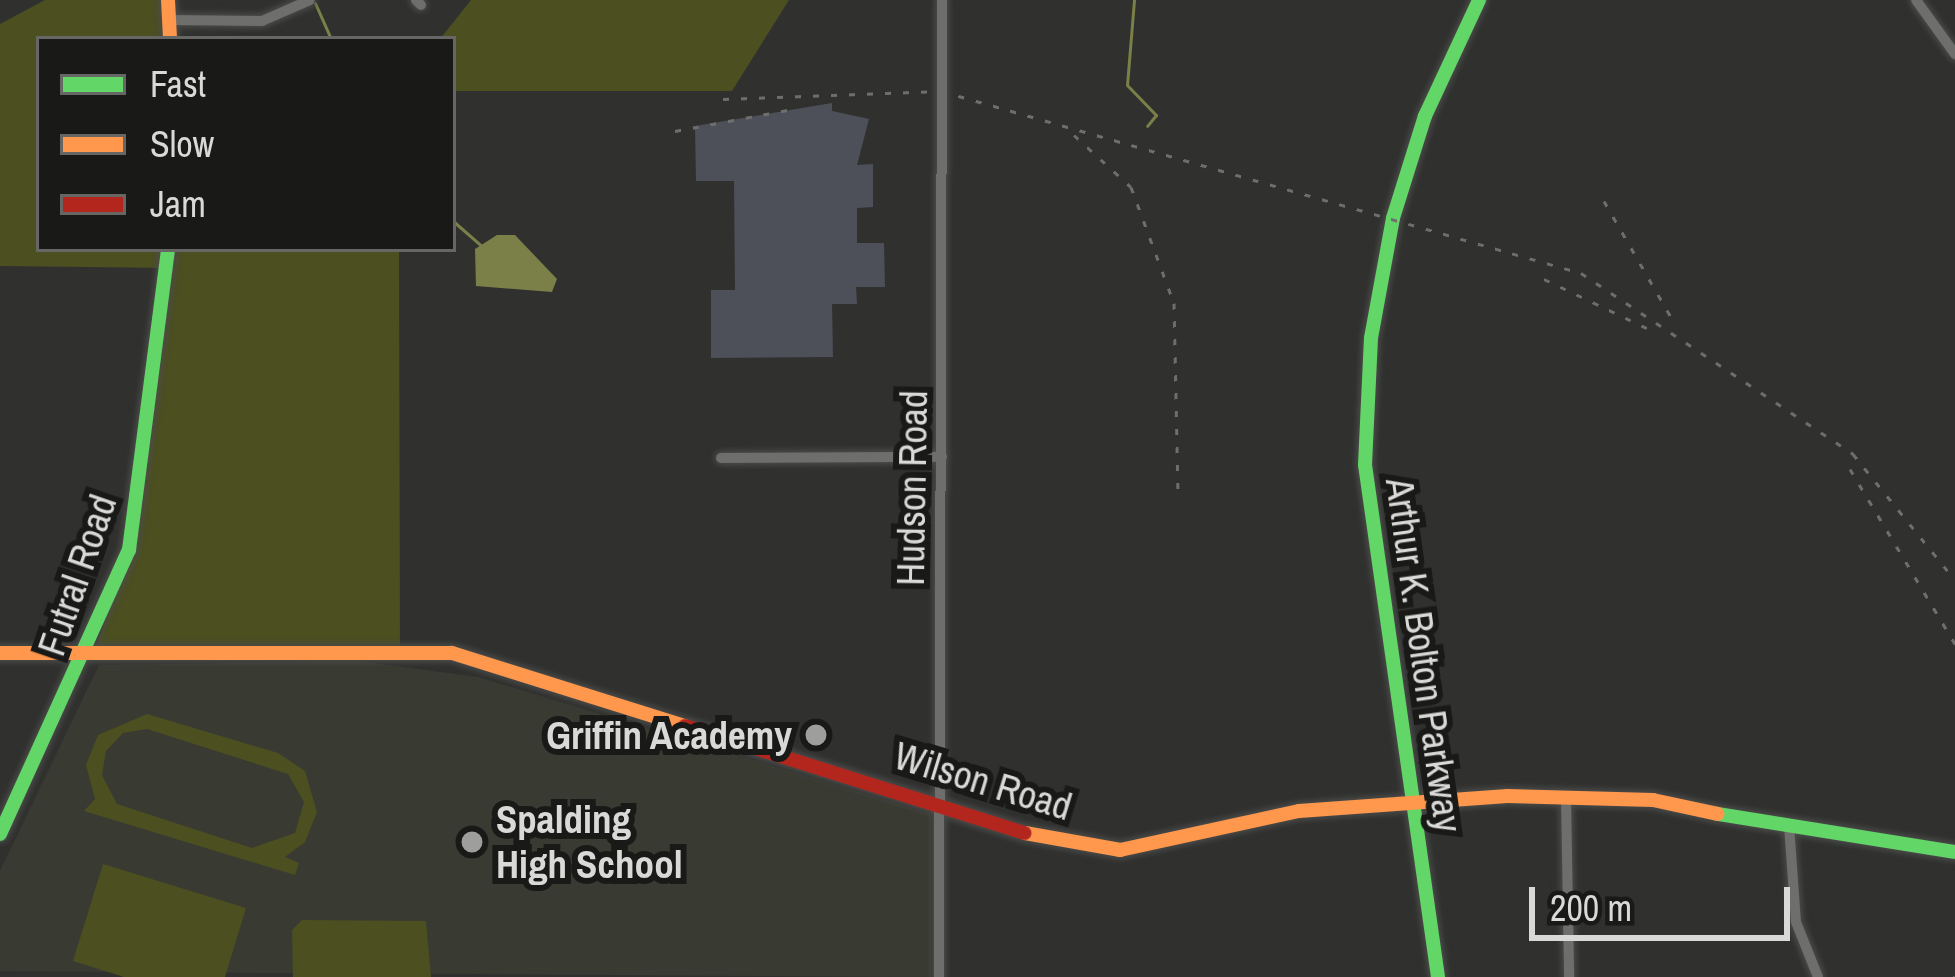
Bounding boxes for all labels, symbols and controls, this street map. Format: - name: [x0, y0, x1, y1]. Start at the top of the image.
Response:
- legend: [36, 36, 456, 252]
- text: Fast: [150, 60, 206, 108]
- text: Slow: [150, 120, 214, 168]
- text: Jam: [150, 180, 206, 228]
- street label: Hudson Road: [887, 390, 937, 586]
- street label: Arthur K. Bolton Parkway: [1376, 475, 1472, 835]
- street label: Futral Road: [28, 488, 126, 662]
- place label: Griffin Academy: [545, 712, 792, 758]
- marker: Griffin Academy: [803, 722, 829, 748]
- street label: Wilson Road: [889, 732, 1077, 830]
- place label: Spalding High School: [496, 797, 683, 888]
- marker: Spalding High School: [459, 829, 485, 855]
- scale bar: [1535, 863, 1796, 937]
- text: 200 m: [1550, 884, 1632, 932]

